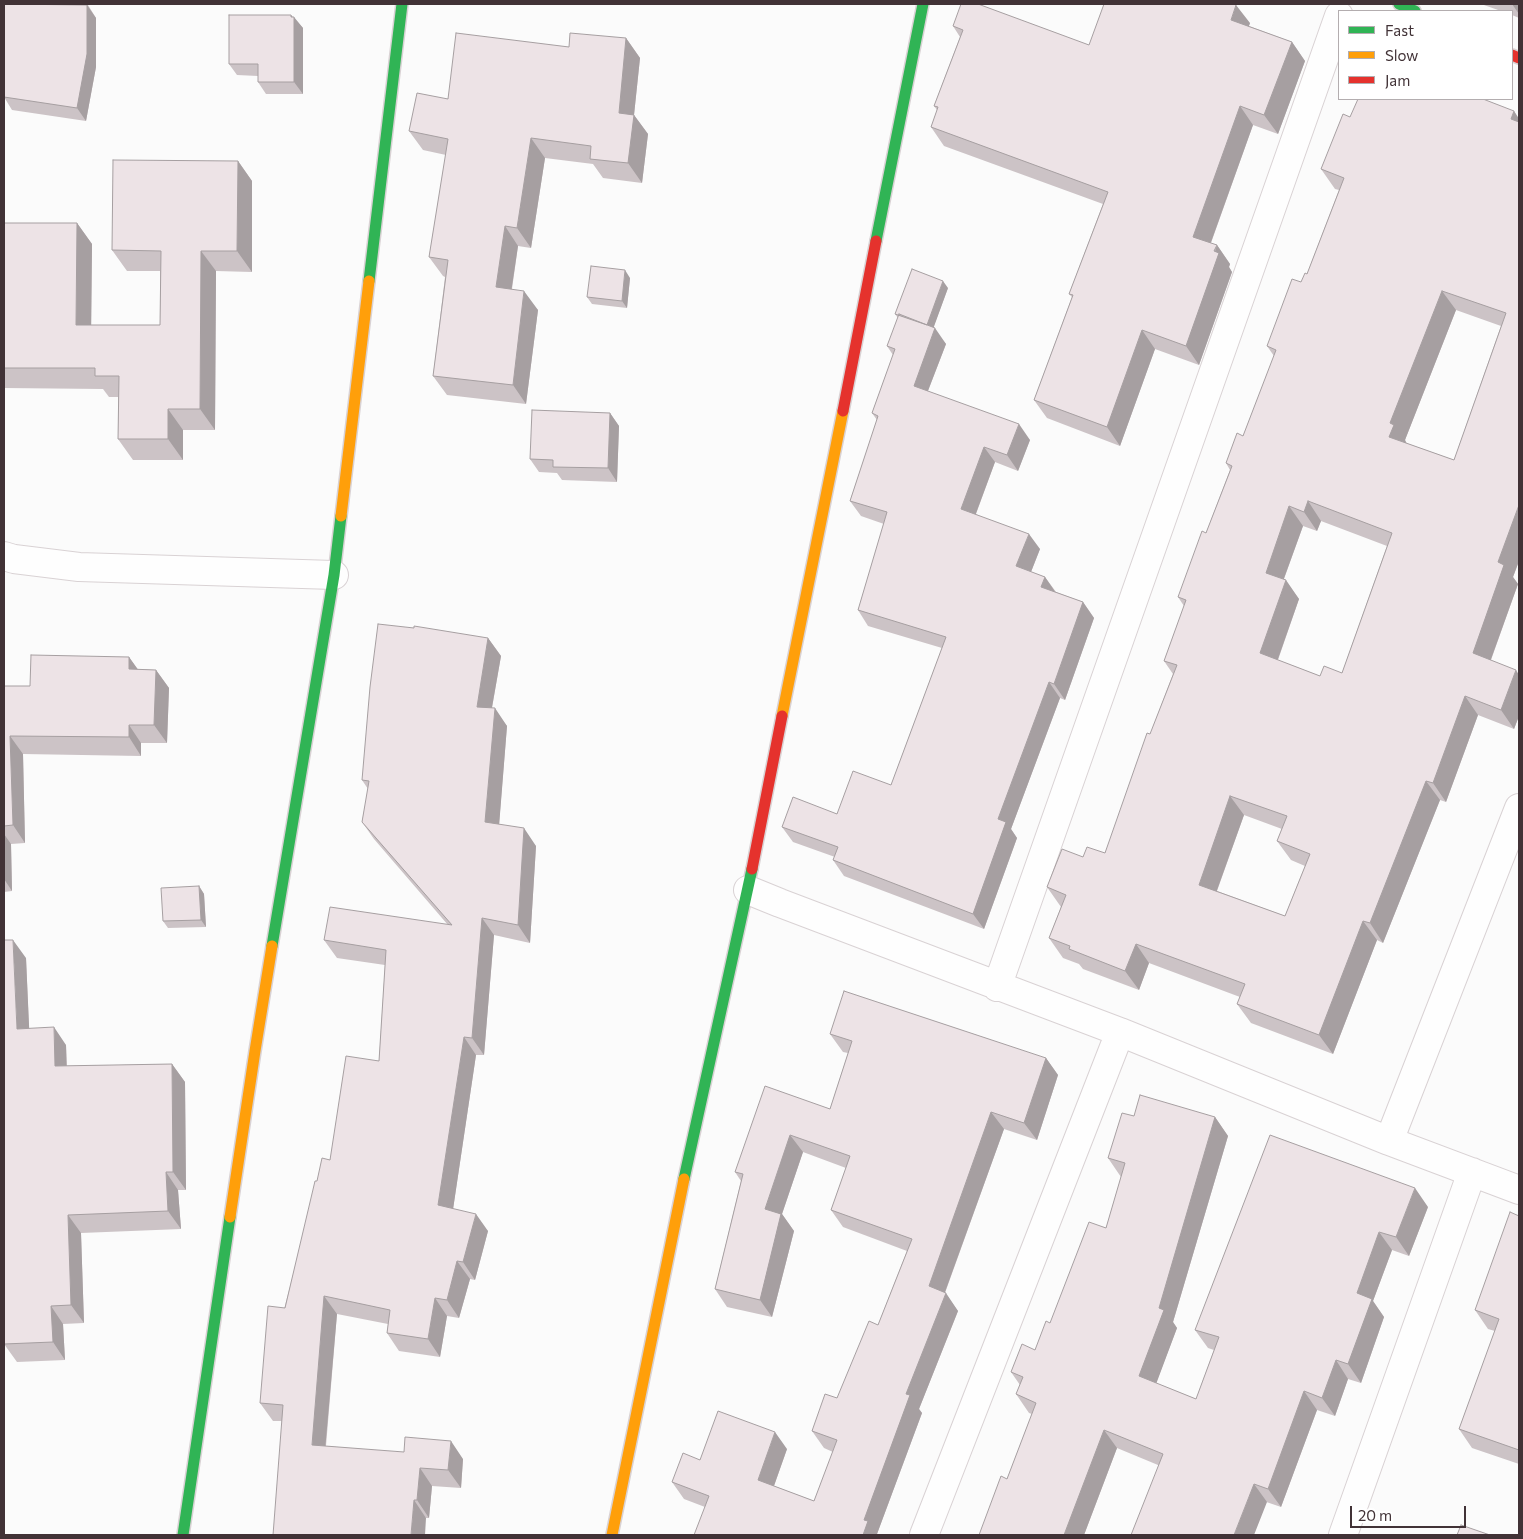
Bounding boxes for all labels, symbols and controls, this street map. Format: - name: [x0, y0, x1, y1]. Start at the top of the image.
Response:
- legend: [1338, 10, 1513, 100]
- text: Fast: [1385, 21, 1414, 39]
- text: Slow: [1385, 46, 1418, 64]
- text: Jam: [1385, 71, 1410, 89]
- scale bar: [1353, 1496, 1469, 1528]
- text: 20 m: [1358, 1506, 1392, 1524]

